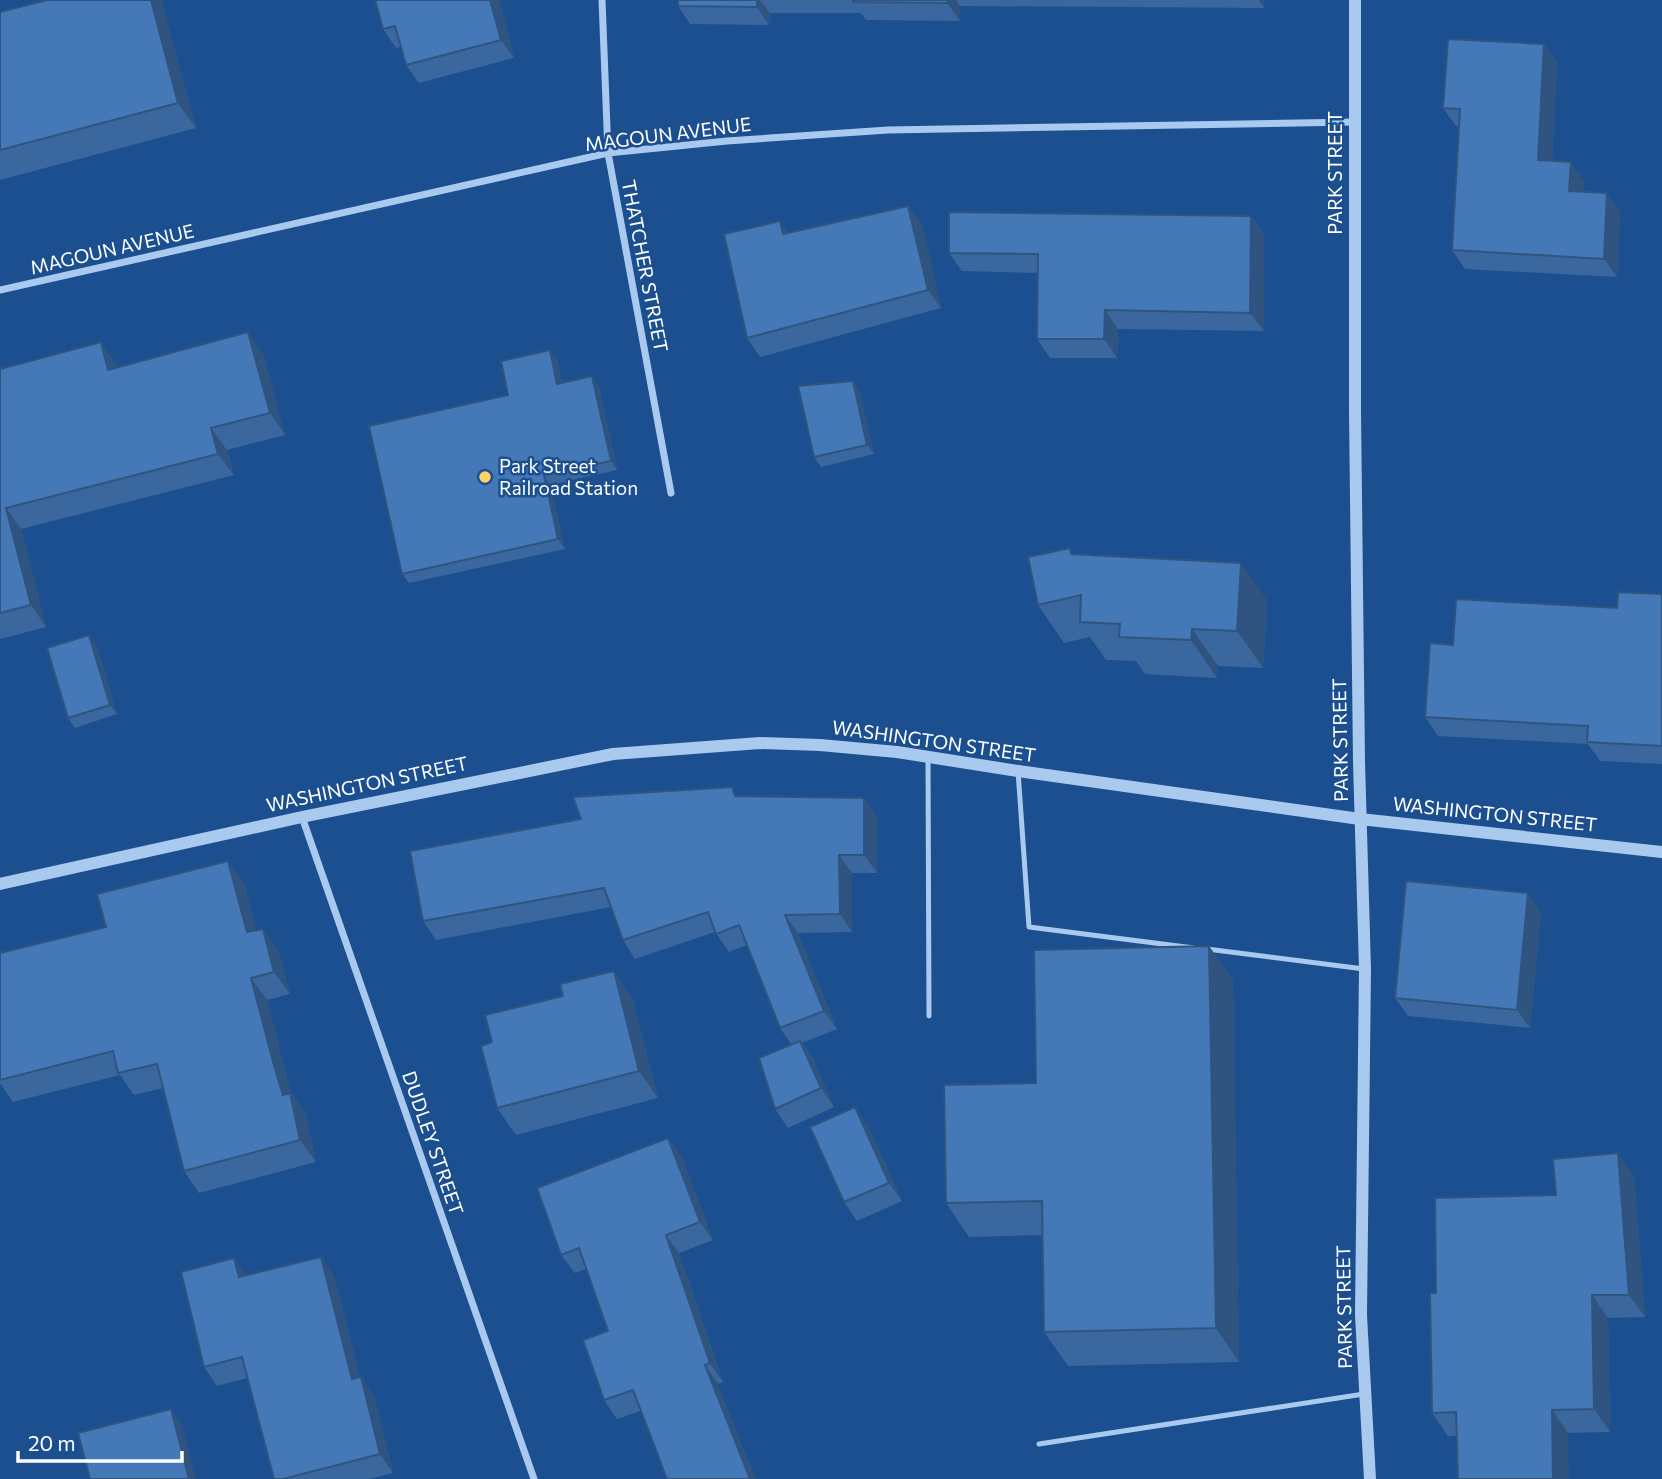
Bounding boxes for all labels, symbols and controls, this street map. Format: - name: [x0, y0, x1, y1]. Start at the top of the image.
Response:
- street label: PARK STREET: [1323, 111, 1346, 235]
- street label: MAGOUN AVENUE: [583, 112, 752, 155]
- street label: THATCHER STREET: [618, 178, 673, 354]
- street label: MAGOUN AVENUE: [28, 218, 196, 279]
- place label: Park Street Railroad Station: [499, 454, 638, 499]
- marker: Park Street Railroad Station: [477, 469, 493, 485]
- street label: PARK STREET: [1327, 678, 1352, 802]
- street label: WASHINGTON STREET: [831, 715, 1037, 766]
- street label: WASHINGTON STREET: [264, 751, 470, 816]
- street label: WASHINGTON STREET: [1392, 791, 1598, 836]
- street label: DUDLEY STREET: [398, 1068, 469, 1218]
- street label: PARK STREET: [1331, 1245, 1356, 1369]
- scale bar: [18, 1420, 182, 1464]
- text: 20 m: [28, 1430, 76, 1455]

